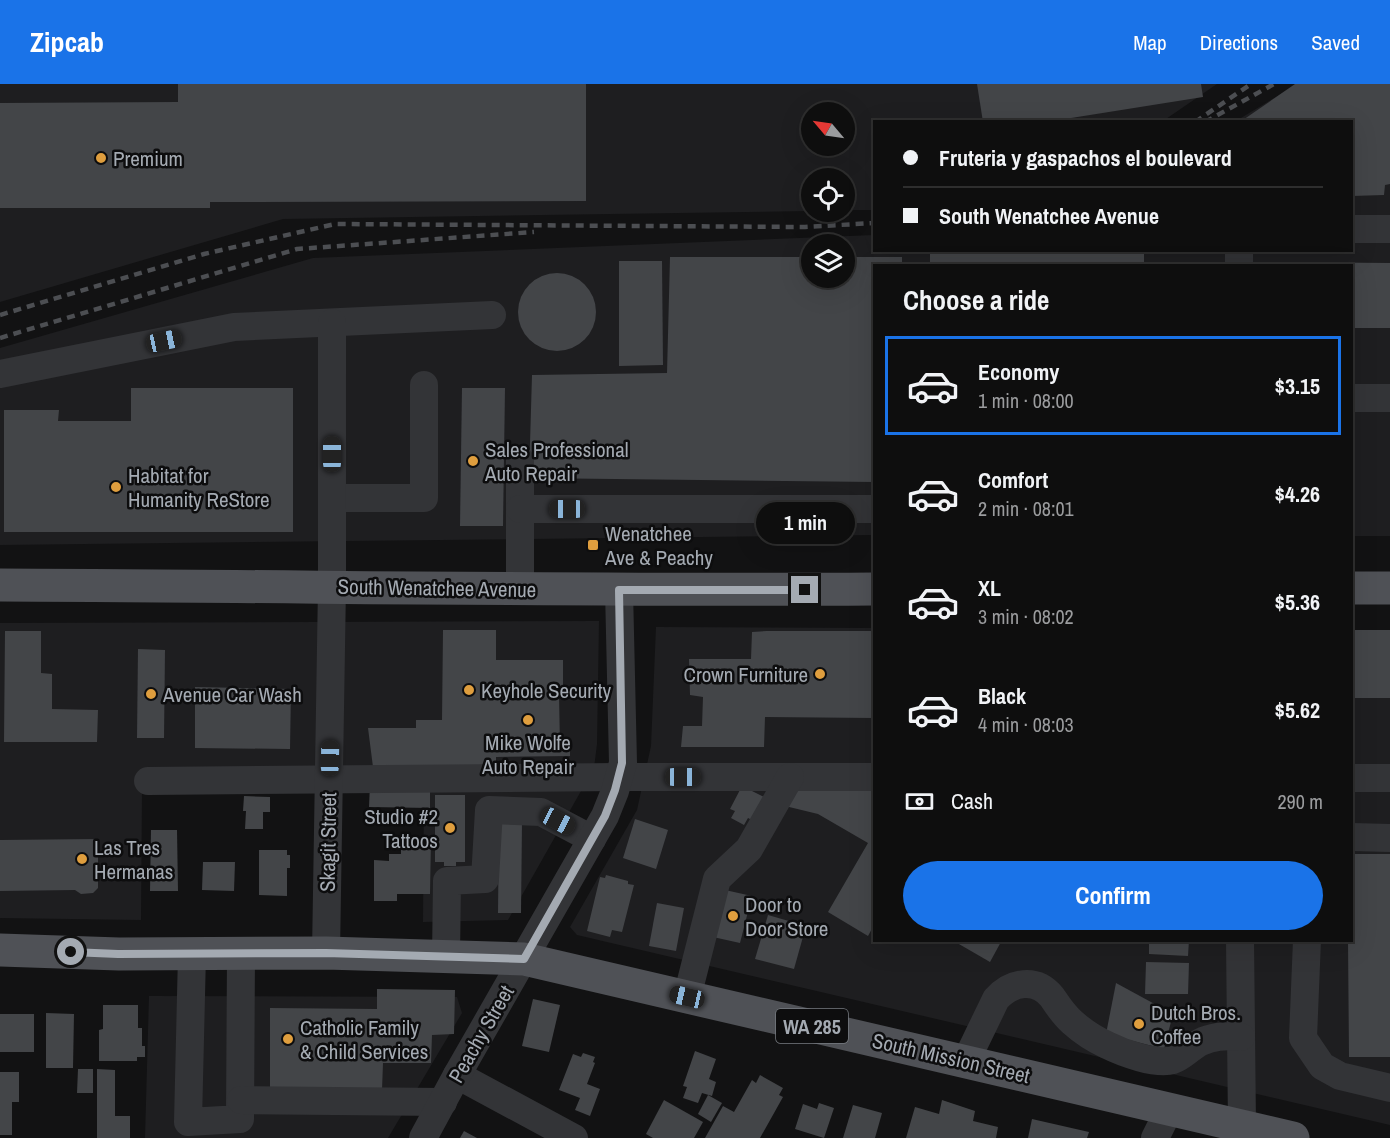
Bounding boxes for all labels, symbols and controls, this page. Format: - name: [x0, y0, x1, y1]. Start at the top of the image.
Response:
- text: Zipcab: [30, 23, 104, 61]
- text: Map: [1133, 28, 1167, 57]
- text: Directions: [1200, 28, 1278, 57]
- text: Saved: [1311, 28, 1360, 57]
- north arrow: [801, 102, 855, 156]
- map controls: [801, 102, 855, 288]
- text: Fruteria y gaspachos el boulevard: [939, 143, 1232, 173]
- place label: Premium: [113, 144, 183, 173]
- marker: Premium: [94, 151, 108, 165]
- button: locate: [801, 168, 855, 222]
- text: South Wenatchee Avenue: [939, 201, 1159, 231]
- button: layers: [801, 234, 855, 288]
- text: Choose a ride: [903, 282, 1049, 318]
- car: [145, 328, 183, 354]
- text: Economy: [978, 357, 1059, 387]
- icon: car: [906, 359, 960, 413]
- text: $3.15: [1275, 371, 1320, 401]
- text: 1 min · 08:00: [978, 387, 1074, 414]
- place label: Sales Professional Auto Repair: [484, 435, 629, 488]
- car: [323, 436, 341, 472]
- marker: Sales Professional Auto Repair: [466, 454, 480, 468]
- place label: Habitat for Humanity ReStore: [128, 461, 270, 514]
- text: Comfort: [978, 465, 1048, 495]
- icon: car: [906, 467, 960, 521]
- text: $4.26: [1275, 479, 1320, 509]
- marker: Habitat for Humanity ReStore: [109, 480, 123, 494]
- text: 2 min · 08:01: [978, 495, 1074, 522]
- car: [549, 500, 585, 518]
- callout: 1 min: [756, 503, 854, 545]
- text: 1 min: [784, 509, 827, 536]
- place label: Wenatchee Ave & Peachy: [604, 519, 713, 572]
- marker: Wenatchee Ave & Peachy: [586, 538, 600, 552]
- street label: South Wenatchee Avenue: [337, 572, 537, 604]
- text: XL: [978, 573, 1001, 603]
- icon: car: [906, 575, 960, 629]
- route end: [791, 576, 818, 603]
- text: $5.36: [1275, 587, 1320, 617]
- text: 3 min · 08:02: [978, 603, 1074, 630]
- place label: Crown Furniture: [684, 660, 808, 689]
- marker: Crown Furniture: [813, 667, 827, 681]
- place label: Keyhole Security: [481, 676, 612, 705]
- place label: Avenue Car Wash: [162, 680, 302, 709]
- text: Black: [978, 681, 1026, 711]
- marker: Keyhole Security: [462, 683, 476, 697]
- icon: car: [906, 683, 960, 737]
- marker: Avenue Car Wash: [144, 687, 158, 701]
- text: $5.62: [1275, 695, 1320, 725]
- text: 4 min · 08:03: [978, 711, 1074, 738]
- marker: Mike Wolfe Auto Repair: [521, 713, 535, 727]
- place label: Mike Wolfe Auto Repair: [481, 728, 574, 781]
- car: [321, 740, 339, 776]
- car: [665, 768, 701, 786]
- icon: cash: [903, 785, 936, 818]
- text: Cash: [951, 786, 993, 816]
- text: 290 m: [1277, 788, 1323, 815]
- street label: Skagit Street: [313, 792, 343, 892]
- place label: Studio #2 Tattoos: [364, 802, 438, 855]
- car: [538, 805, 578, 837]
- marker: Studio #2 Tattoos: [443, 821, 457, 835]
- place label: Las Tres Hermanas: [94, 833, 173, 886]
- marker: Las Tres Hermanas: [75, 852, 89, 866]
- button: Confirm: [903, 861, 1323, 930]
- place label: Door to Door Store: [745, 890, 828, 943]
- marker: Door to Door Store: [726, 909, 740, 923]
- route start: [57, 938, 84, 965]
- street label: Peachy Street: [441, 980, 521, 1088]
- car: [667, 984, 707, 1010]
- place label: Dutch Bros. Coffee: [1151, 998, 1241, 1051]
- road number: WA 285: [776, 1009, 848, 1043]
- place label: Catholic Family & Child Services: [300, 1013, 428, 1066]
- marker: Dutch Bros. Coffee: [1132, 1017, 1146, 1031]
- street label: South Mission Street: [869, 1026, 1033, 1090]
- marker: Catholic Family & Child Services: [281, 1032, 295, 1046]

